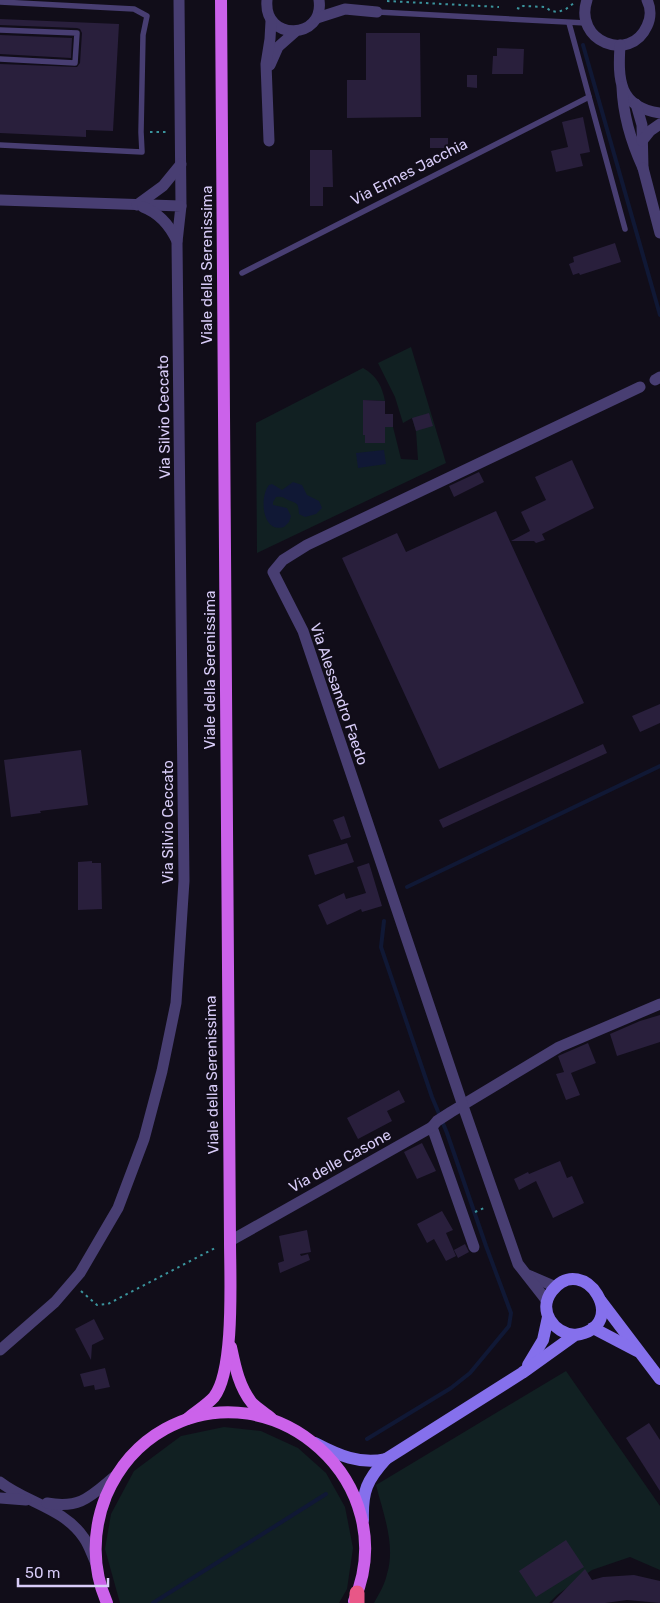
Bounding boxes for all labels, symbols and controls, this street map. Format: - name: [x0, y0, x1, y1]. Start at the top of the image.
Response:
- street label: Via Ermes Jacchia: [348, 135, 470, 209]
- street label: Viale della Serenissima: [198, 186, 216, 344]
- street label: Via Silvio Ceccato: [154, 355, 174, 479]
- street label: Viale della Serenissima: [201, 591, 219, 749]
- street label: Via Alessandro Faedo: [306, 621, 372, 767]
- street label: Via Silvio Ceccato: [159, 760, 177, 884]
- street label: Viale della Serenissima: [202, 995, 222, 1155]
- street label: Via delle Casone: [286, 1125, 394, 1197]
- scale bar: [18, 1556, 108, 1588]
- text: 50 m: [25, 1564, 60, 1582]

